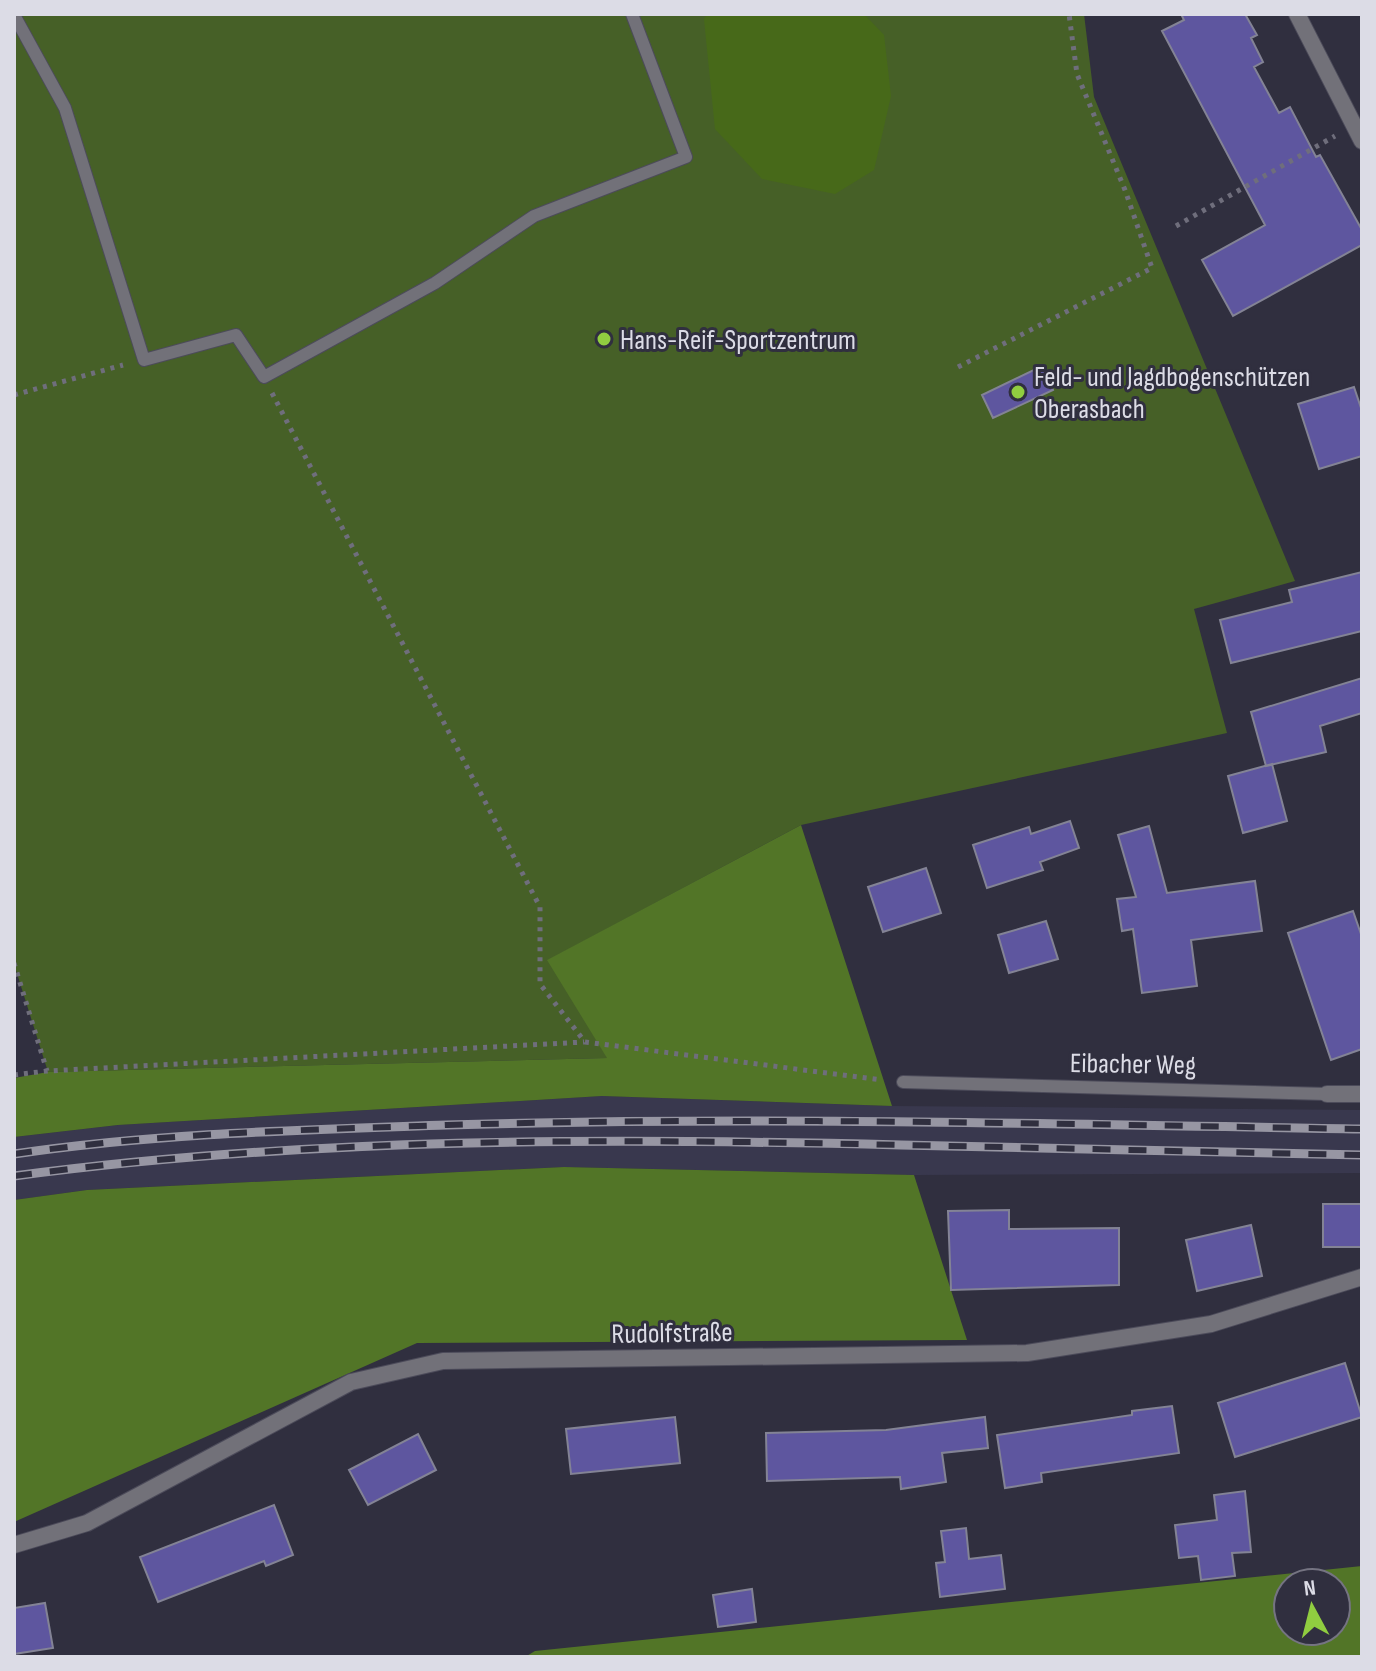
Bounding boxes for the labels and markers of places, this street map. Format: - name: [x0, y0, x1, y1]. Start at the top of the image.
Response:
- place label: Hans-Reif-Sportzentrum: [620, 324, 856, 357]
- marker: Hans-Reif-Sportzentrum: [595, 330, 613, 348]
- place label: Feld- und Jagdbogenschützen Oberasbach: [1034, 361, 1310, 426]
- marker: Feld- und Jagdbogenschützen Oberasbach: [1009, 383, 1027, 401]

